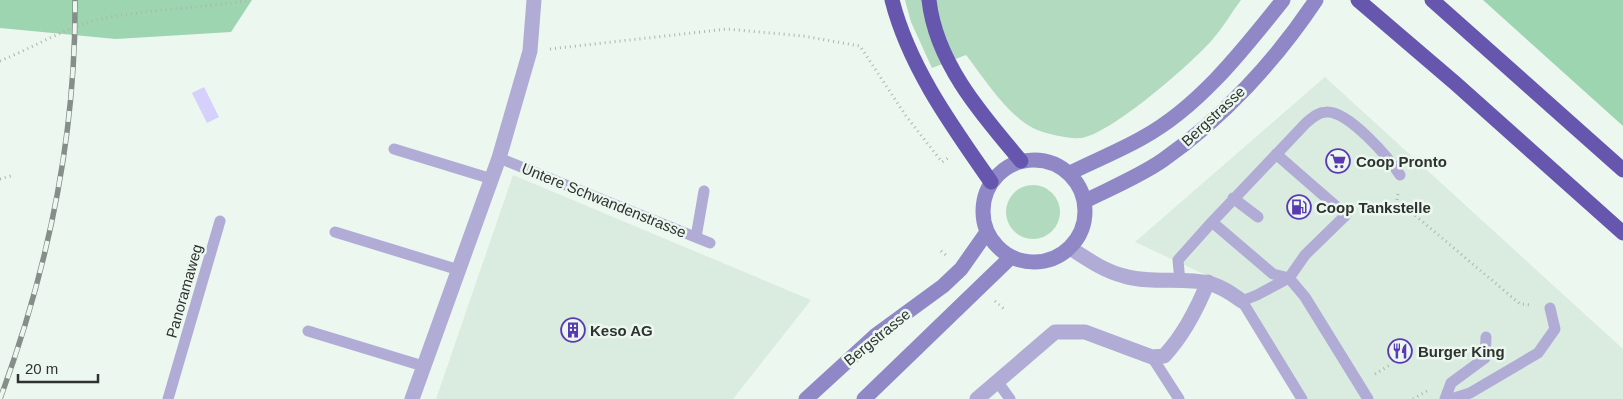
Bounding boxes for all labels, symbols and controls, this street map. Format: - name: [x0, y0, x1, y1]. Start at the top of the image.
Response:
- street label: Bergstrasse: [1178, 82, 1248, 150]
- supermarket icon: Coop Pronto: [1325, 148, 1351, 174]
- place label: Coop Pronto: [1356, 153, 1447, 170]
- street label: Untere Schwandenstrasse: [519, 159, 689, 241]
- fuel station icon: Coop Tankstelle: [1286, 194, 1312, 220]
- place label: Coop Tankstelle: [1316, 199, 1431, 216]
- street label: Panoramaweg: [162, 242, 206, 340]
- street label: Bergstrasse: [841, 305, 913, 369]
- building icon: Keso AG: [560, 317, 586, 343]
- place label: Keso AG: [590, 322, 653, 339]
- restaurant icon: Burger King: [1387, 338, 1413, 364]
- place label: Burger King: [1418, 343, 1505, 360]
- scale bar: [18, 352, 98, 384]
- text: 20 m: [25, 360, 58, 377]

